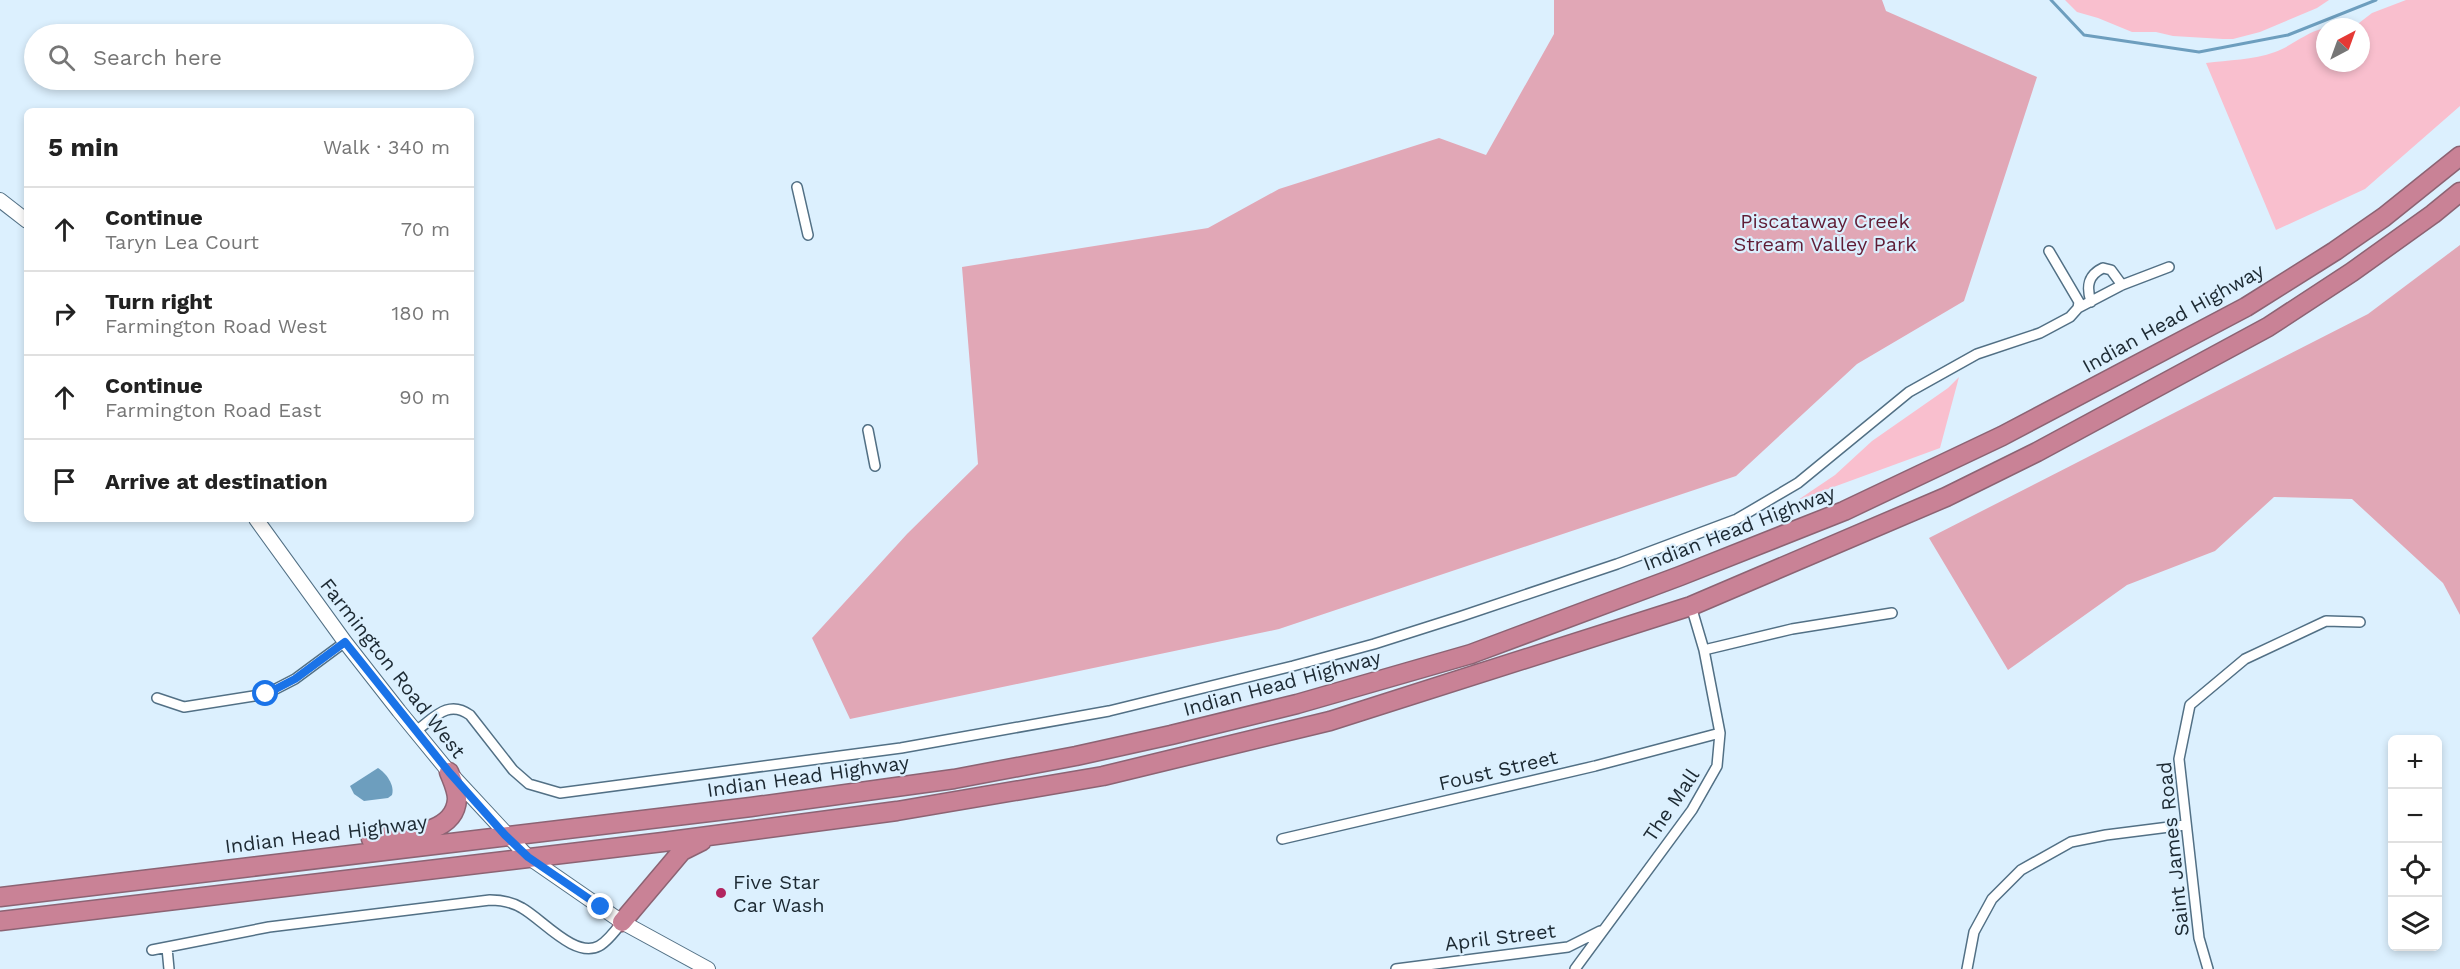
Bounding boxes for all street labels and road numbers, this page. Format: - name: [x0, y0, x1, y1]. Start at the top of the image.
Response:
- street label: Indian Head Highway: [2078, 258, 2269, 378]
- street label: Indian Head Highway: [1640, 480, 1839, 576]
- street label: Farmington Road West: [315, 573, 471, 763]
- street label: Indian Head Highway: [1180, 645, 1384, 721]
- street label: Foust Street: [1436, 745, 1560, 795]
- street label: Indian Head Highway: [705, 750, 911, 802]
- street label: Saint James Road: [2152, 761, 2194, 937]
- street label: The Mall: [1638, 764, 1704, 846]
- street label: Indian Head Highway: [223, 810, 429, 858]
- street label: April Street: [1443, 918, 1557, 956]

